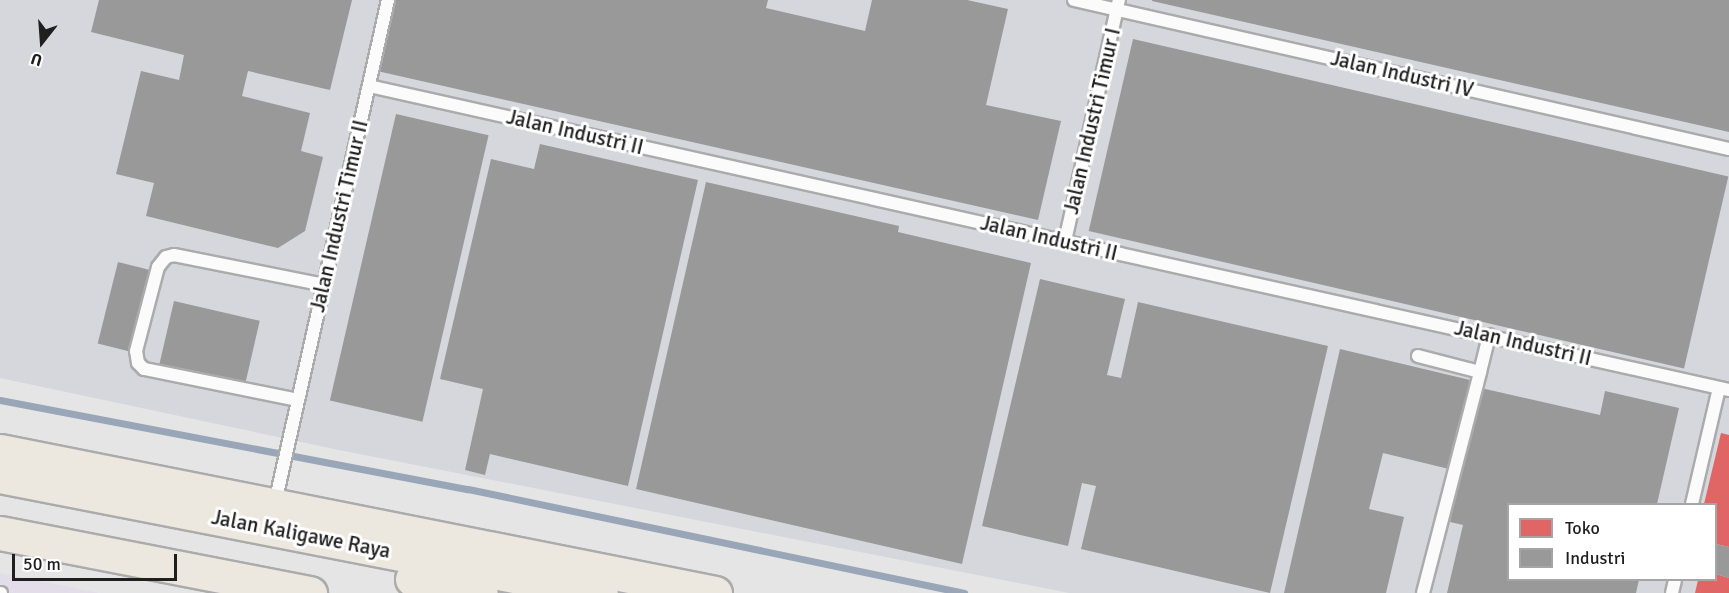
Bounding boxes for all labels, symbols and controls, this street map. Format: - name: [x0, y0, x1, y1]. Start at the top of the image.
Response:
- north arrow: [12, 12, 72, 72]
- street label: Jalan Industri Timur I: [1058, 25, 1126, 217]
- street label: Jalan Industri IV: [1328, 45, 1476, 103]
- text: U: [29, 48, 45, 70]
- street label: Jalan Industri II: [504, 104, 646, 160]
- street label: Jalan Industri Timur II: [305, 117, 373, 315]
- street label: Jalan Industri II: [978, 210, 1120, 266]
- street label: Jalan Industri II: [1452, 315, 1594, 371]
- legend: [1507, 503, 1717, 581]
- street label: Jalan Kaligawe Raya: [209, 504, 393, 564]
- text: Toko: [1565, 517, 1600, 539]
- scale bar: [15, 542, 180, 580]
- text: Industri: [1565, 547, 1625, 569]
- text: 50 m: [23, 553, 61, 575]

